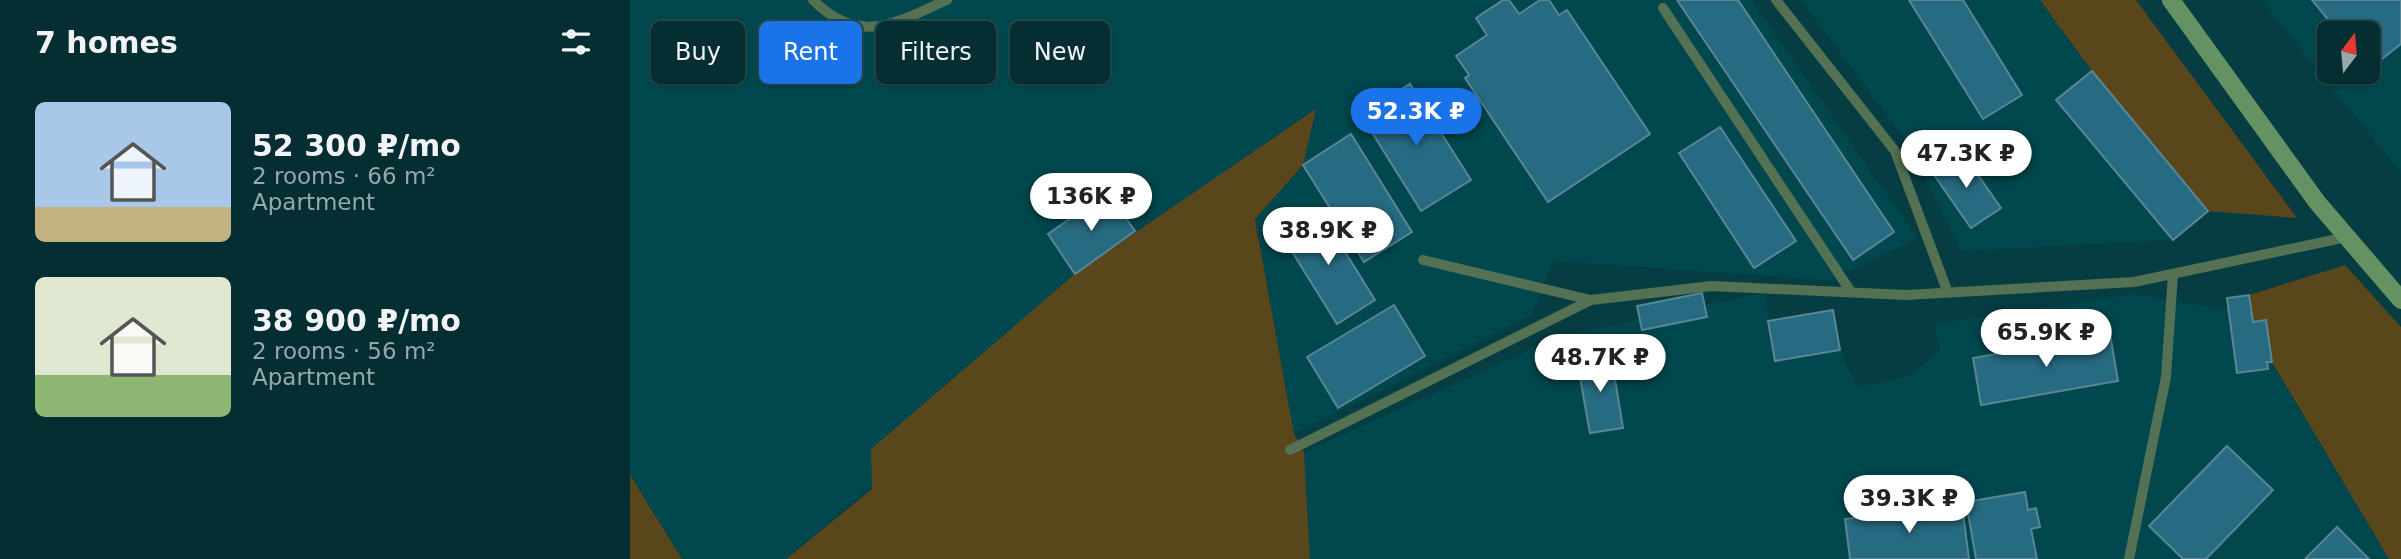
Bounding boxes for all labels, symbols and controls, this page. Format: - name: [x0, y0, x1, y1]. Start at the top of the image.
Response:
- chip: Buy: [651, 21, 745, 84]
- chip: Rent: [759, 21, 862, 84]
- chip: Filters: [876, 21, 996, 84]
- chip: New: [1010, 21, 1110, 84]
- north arrow: [2317, 21, 2380, 84]
- map controls: [2317, 21, 2380, 84]
- icon: filters: [557, 23, 595, 61]
- text: 7 homes: [35, 25, 178, 60]
- pin: 52.3K ₽: [1351, 88, 1481, 148]
- text: 52.3K ₽: [1367, 98, 1465, 124]
- text: 52 300 ₽/mo: [252, 128, 461, 163]
- icon: home: [91, 130, 175, 214]
- pin: 47.3K ₽: [1901, 130, 2031, 190]
- text: 47.3K ₽: [1917, 140, 2015, 166]
- text: 2 rooms · 66 m²: [252, 163, 436, 189]
- pin: 136K ₽: [1034, 174, 1148, 233]
- text: 136K ₽: [1046, 183, 1136, 209]
- text: Apartment: [252, 189, 375, 215]
- pin: 38.9K ₽: [1263, 208, 1393, 267]
- text: 38.9K ₽: [1279, 217, 1377, 243]
- text: 38 900 ₽/mo: [252, 303, 461, 338]
- icon: home: [91, 305, 175, 389]
- pin: 65.9K ₽: [1981, 310, 2111, 369]
- text: 65.9K ₽: [1997, 319, 2095, 345]
- pin: 48.7K ₽: [1535, 334, 1665, 394]
- text: 2 rooms · 56 m²: [252, 338, 436, 364]
- text: 48.7K ₽: [1551, 344, 1649, 370]
- text: Apartment: [252, 364, 375, 390]
- pin: 39.3K ₽: [1844, 476, 1974, 535]
- text: 39.3K ₽: [1860, 485, 1958, 511]

